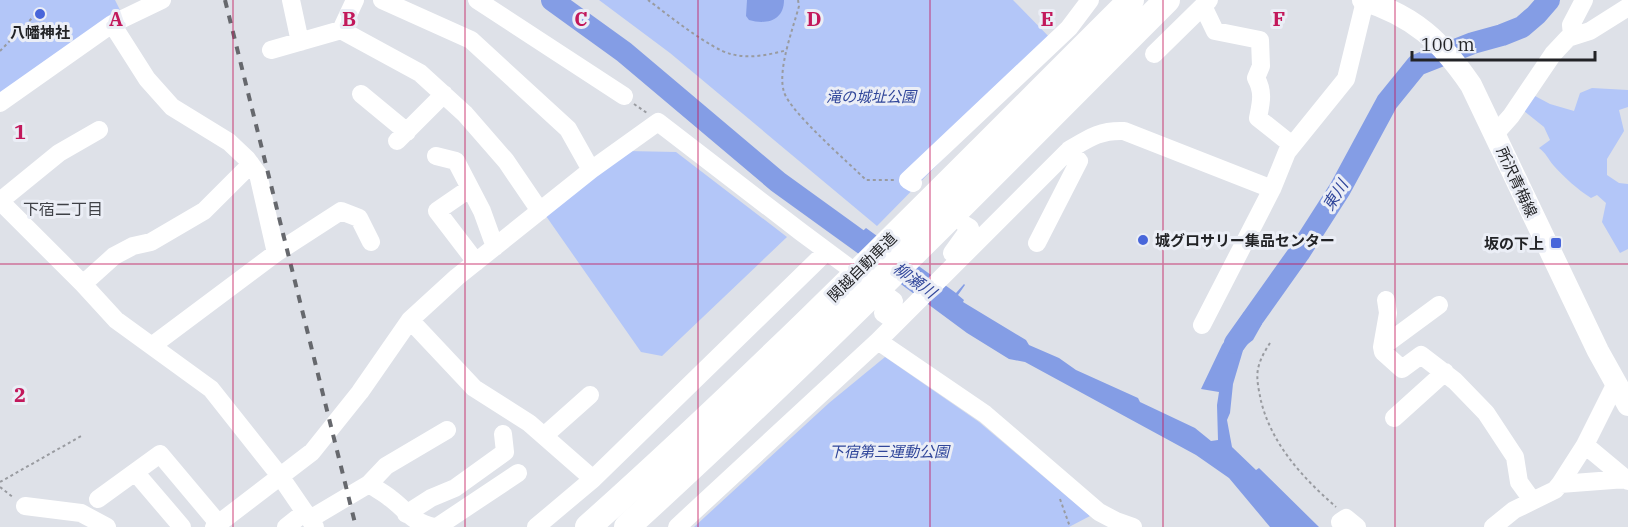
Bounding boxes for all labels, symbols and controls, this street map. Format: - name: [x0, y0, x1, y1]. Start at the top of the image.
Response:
- text: A: [109, 5, 123, 32]
- text: B: [342, 5, 356, 32]
- text: C: [574, 5, 588, 32]
- text: D: [806, 5, 822, 32]
- text: E: [1040, 5, 1054, 32]
- text: F: [1273, 5, 1285, 32]
- marker: 八幡神社: [33, 7, 47, 21]
- place label: 八幡神社: [10, 23, 70, 42]
- scale bar: [1412, 24, 1595, 62]
- text: 100 m: [1421, 33, 1475, 56]
- park label: 滝の城址公園: [826, 87, 918, 106]
- text: 1: [14, 118, 26, 145]
- street label: 所沢青梅線: [1493, 144, 1541, 220]
- water label: 東川: [1318, 174, 1353, 214]
- district label: 下宿二丁目: [23, 199, 103, 219]
- street label: 関越自動車道: [823, 228, 901, 306]
- place label: 城グロサリー集品センター: [1155, 231, 1335, 250]
- marker: 城グロサリー集品センター: [1136, 233, 1150, 247]
- place label: 坂の下上: [1484, 234, 1544, 253]
- marker: 坂の下上: [1549, 236, 1563, 250]
- water label: 柳瀬川: [890, 258, 942, 303]
- text: 2: [14, 381, 26, 408]
- park label: 下宿第三運動公園: [829, 442, 951, 461]

